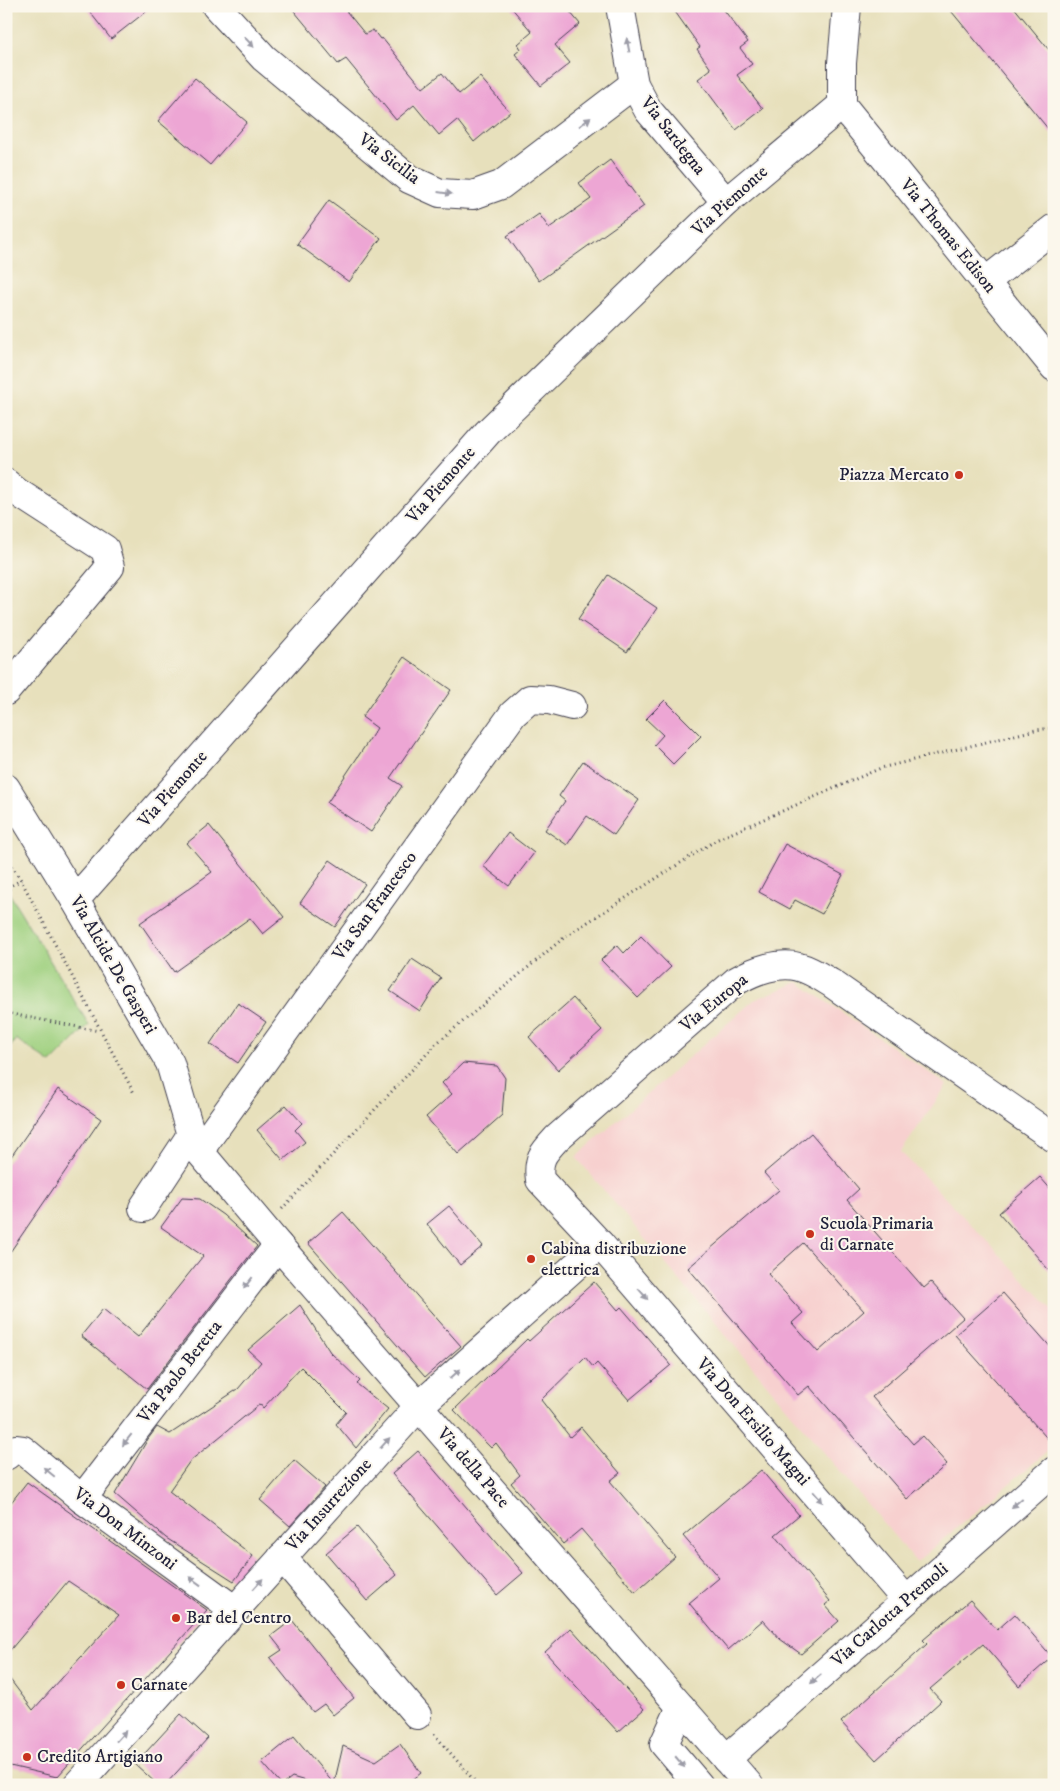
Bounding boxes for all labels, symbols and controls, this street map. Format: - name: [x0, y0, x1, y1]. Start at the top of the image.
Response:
- one-way arrow: [243, 36, 255, 48]
- one-way arrow: [624, 37, 632, 53]
- street label: Via Sardegna: [635, 92, 711, 180]
- one-way arrow: [578, 116, 591, 127]
- street label: Via Sicilia: [353, 128, 424, 190]
- street label: Via Piemonte: [687, 161, 773, 242]
- street label: Via Thomas Edison: [895, 174, 1001, 298]
- one-way arrow: [438, 189, 454, 197]
- street label: Via Piemonte: [401, 442, 480, 529]
- place label: Piazza Mercato: [839, 464, 949, 486]
- marker: Piazza Mercato: [953, 469, 965, 481]
- street label: Via Piemonte: [133, 746, 212, 833]
- street label: Via San Francesco: [328, 847, 422, 966]
- street label: Via Alcide De Gasperi: [64, 891, 161, 1038]
- street label: Via Europa: [675, 969, 753, 1038]
- place label: Scuola Primaria di Carnate: [820, 1213, 934, 1256]
- marker: Scuola Primaria di Carnate: [804, 1228, 816, 1240]
- place label: Cabina distribuzione elettrica: [541, 1238, 686, 1281]
- marker: Cabina distribuzione elettrica: [525, 1253, 537, 1265]
- one-way arrow: [243, 1276, 253, 1290]
- one-way arrow: [637, 1288, 649, 1300]
- street label: Via Paolo Beretta: [132, 1316, 227, 1429]
- street label: Via Don Ersilio Magni: [691, 1353, 815, 1491]
- one-way arrow: [449, 1368, 461, 1380]
- street label: Via della Pace: [431, 1422, 514, 1513]
- one-way arrow: [122, 1433, 133, 1446]
- one-way arrow: [379, 1438, 391, 1450]
- street label: Via Insurrezione: [281, 1454, 377, 1557]
- one-way arrow: [43, 1467, 56, 1478]
- street label: Via Don Minzoni: [68, 1482, 181, 1575]
- one-way arrow: [812, 1491, 823, 1504]
- one-way arrow: [1012, 1497, 1024, 1509]
- street label: Via Carlotta Premoli: [826, 1558, 953, 1672]
- one-way arrow: [189, 1576, 202, 1587]
- one-way arrow: [253, 1577, 264, 1590]
- place label: Bar del Centro: [186, 1607, 291, 1629]
- marker: Bar del Centro: [170, 1612, 182, 1624]
- place label: Carnate: [131, 1674, 188, 1696]
- one-way arrow: [810, 1674, 823, 1685]
- marker: Carnate: [115, 1679, 127, 1691]
- one-way arrow: [115, 1730, 127, 1742]
- place label: Credito Artigiano: [37, 1746, 163, 1768]
- marker: Credito Artigiano: [21, 1751, 33, 1763]
- one-way arrow: [674, 1755, 685, 1768]

